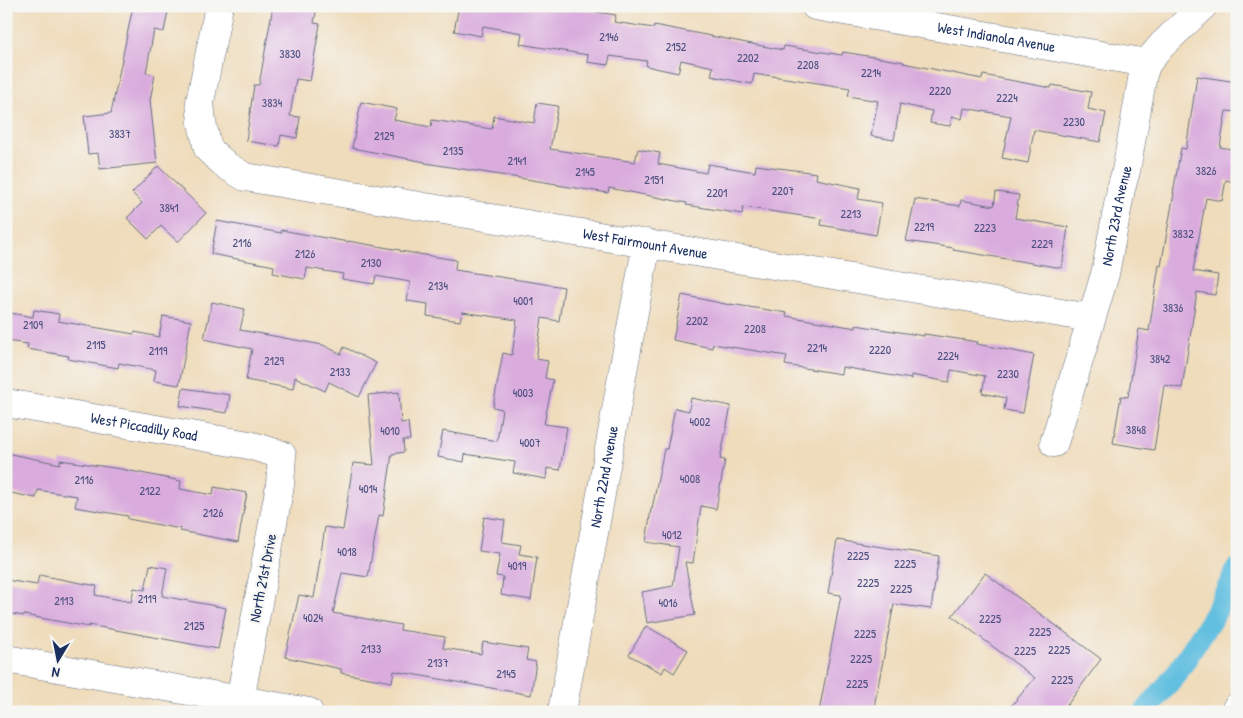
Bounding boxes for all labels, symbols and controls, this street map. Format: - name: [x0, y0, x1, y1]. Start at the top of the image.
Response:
- street label: West Indianola Avenue: [936, 16, 1057, 57]
- house number: 2146: [599, 28, 619, 45]
- house number: 2152: [666, 38, 687, 55]
- house number: 3830: [279, 45, 301, 62]
- house number: 2202: [737, 49, 759, 66]
- house number: 2208: [797, 56, 819, 73]
- house number: 2214: [861, 64, 882, 81]
- house number: 2220: [929, 82, 951, 99]
- house number: 2224: [996, 89, 1018, 106]
- house number: 3834: [262, 94, 283, 111]
- house number: 2230: [1063, 113, 1085, 130]
- house number: 3837: [109, 125, 131, 142]
- house number: 2129: [374, 127, 395, 144]
- house number: 2135: [443, 142, 463, 159]
- house number: 2141: [508, 152, 526, 169]
- house number: 3826: [1196, 162, 1217, 179]
- house number: 2145: [575, 163, 595, 180]
- street label: North 23rd Avenue: [1096, 164, 1137, 267]
- house number: 2151: [644, 171, 664, 188]
- house number: 2207: [772, 182, 794, 199]
- house number: 2201: [707, 184, 727, 201]
- house number: 3841: [159, 199, 179, 216]
- house number: 2213: [841, 205, 861, 222]
- house number: 2219: [914, 218, 935, 235]
- house number: 2223: [974, 219, 996, 236]
- street label: West Fairmount Avenue: [581, 222, 709, 264]
- house number: 3832: [1172, 225, 1194, 242]
- house number: 2116: [232, 234, 252, 251]
- house number: 2229: [1031, 235, 1053, 252]
- house number: 2126: [295, 245, 315, 262]
- house number: 2130: [361, 254, 381, 271]
- house number: 2134: [428, 277, 448, 294]
- house number: 4001: [513, 292, 533, 309]
- house number: 3836: [1163, 299, 1184, 316]
- house number: 2202: [686, 312, 708, 329]
- house number: 2109: [23, 316, 43, 333]
- house number: 2208: [744, 320, 766, 337]
- house number: 2115: [86, 336, 106, 353]
- house number: 2214: [807, 339, 828, 356]
- house number: 2220: [869, 341, 891, 358]
- house number: 2119: [149, 342, 168, 359]
- house number: 2224: [937, 347, 959, 364]
- house number: 3842: [1150, 350, 1171, 367]
- house number: 2129: [264, 352, 285, 369]
- house number: 2133: [330, 363, 350, 380]
- house number: 2230: [997, 365, 1019, 382]
- house number: 4003: [513, 384, 533, 401]
- street label: West Piccadilly Road: [89, 407, 199, 446]
- house number: 4002: [690, 413, 711, 430]
- house number: 3848: [1126, 421, 1146, 438]
- house number: 4010: [380, 422, 400, 439]
- street label: North 22nd Avenue: [584, 424, 623, 529]
- house number: 4007: [519, 434, 541, 451]
- house number: 4008: [680, 470, 700, 487]
- house number: 2116: [74, 471, 94, 488]
- house number: 4014: [359, 480, 378, 497]
- house number: 2122: [139, 482, 161, 499]
- house number: 2126: [203, 504, 223, 521]
- house number: 4012: [662, 526, 682, 543]
- street label: North 21st Drive: [244, 532, 281, 624]
- house number: 4018: [337, 543, 357, 560]
- house number: 2225: [847, 547, 869, 564]
- house number: 2225: [894, 555, 916, 572]
- house number: 4019: [508, 557, 527, 574]
- house number: 2225: [857, 574, 879, 591]
- house number: 2225: [890, 580, 912, 597]
- house number: 2119: [138, 590, 157, 607]
- house number: 2113: [54, 592, 74, 609]
- house number: 4016: [658, 594, 678, 611]
- house number: 4024: [303, 609, 323, 626]
- house number: 2225: [979, 610, 1001, 627]
- house number: 2125: [184, 617, 204, 634]
- house number: 2225: [1029, 623, 1051, 640]
- house number: 2225: [854, 625, 876, 642]
- north arrow: [32, 636, 82, 686]
- house number: 2133: [361, 640, 381, 657]
- house number: 2225: [1048, 641, 1070, 658]
- house number: 2225: [1014, 642, 1036, 659]
- house number: 2225: [850, 650, 872, 667]
- house number: 2137: [427, 654, 449, 671]
- text: N: [50, 663, 61, 683]
- house number: 2145: [496, 665, 516, 682]
- house number: 2225: [1051, 671, 1073, 688]
- house number: 2225: [846, 675, 868, 692]

